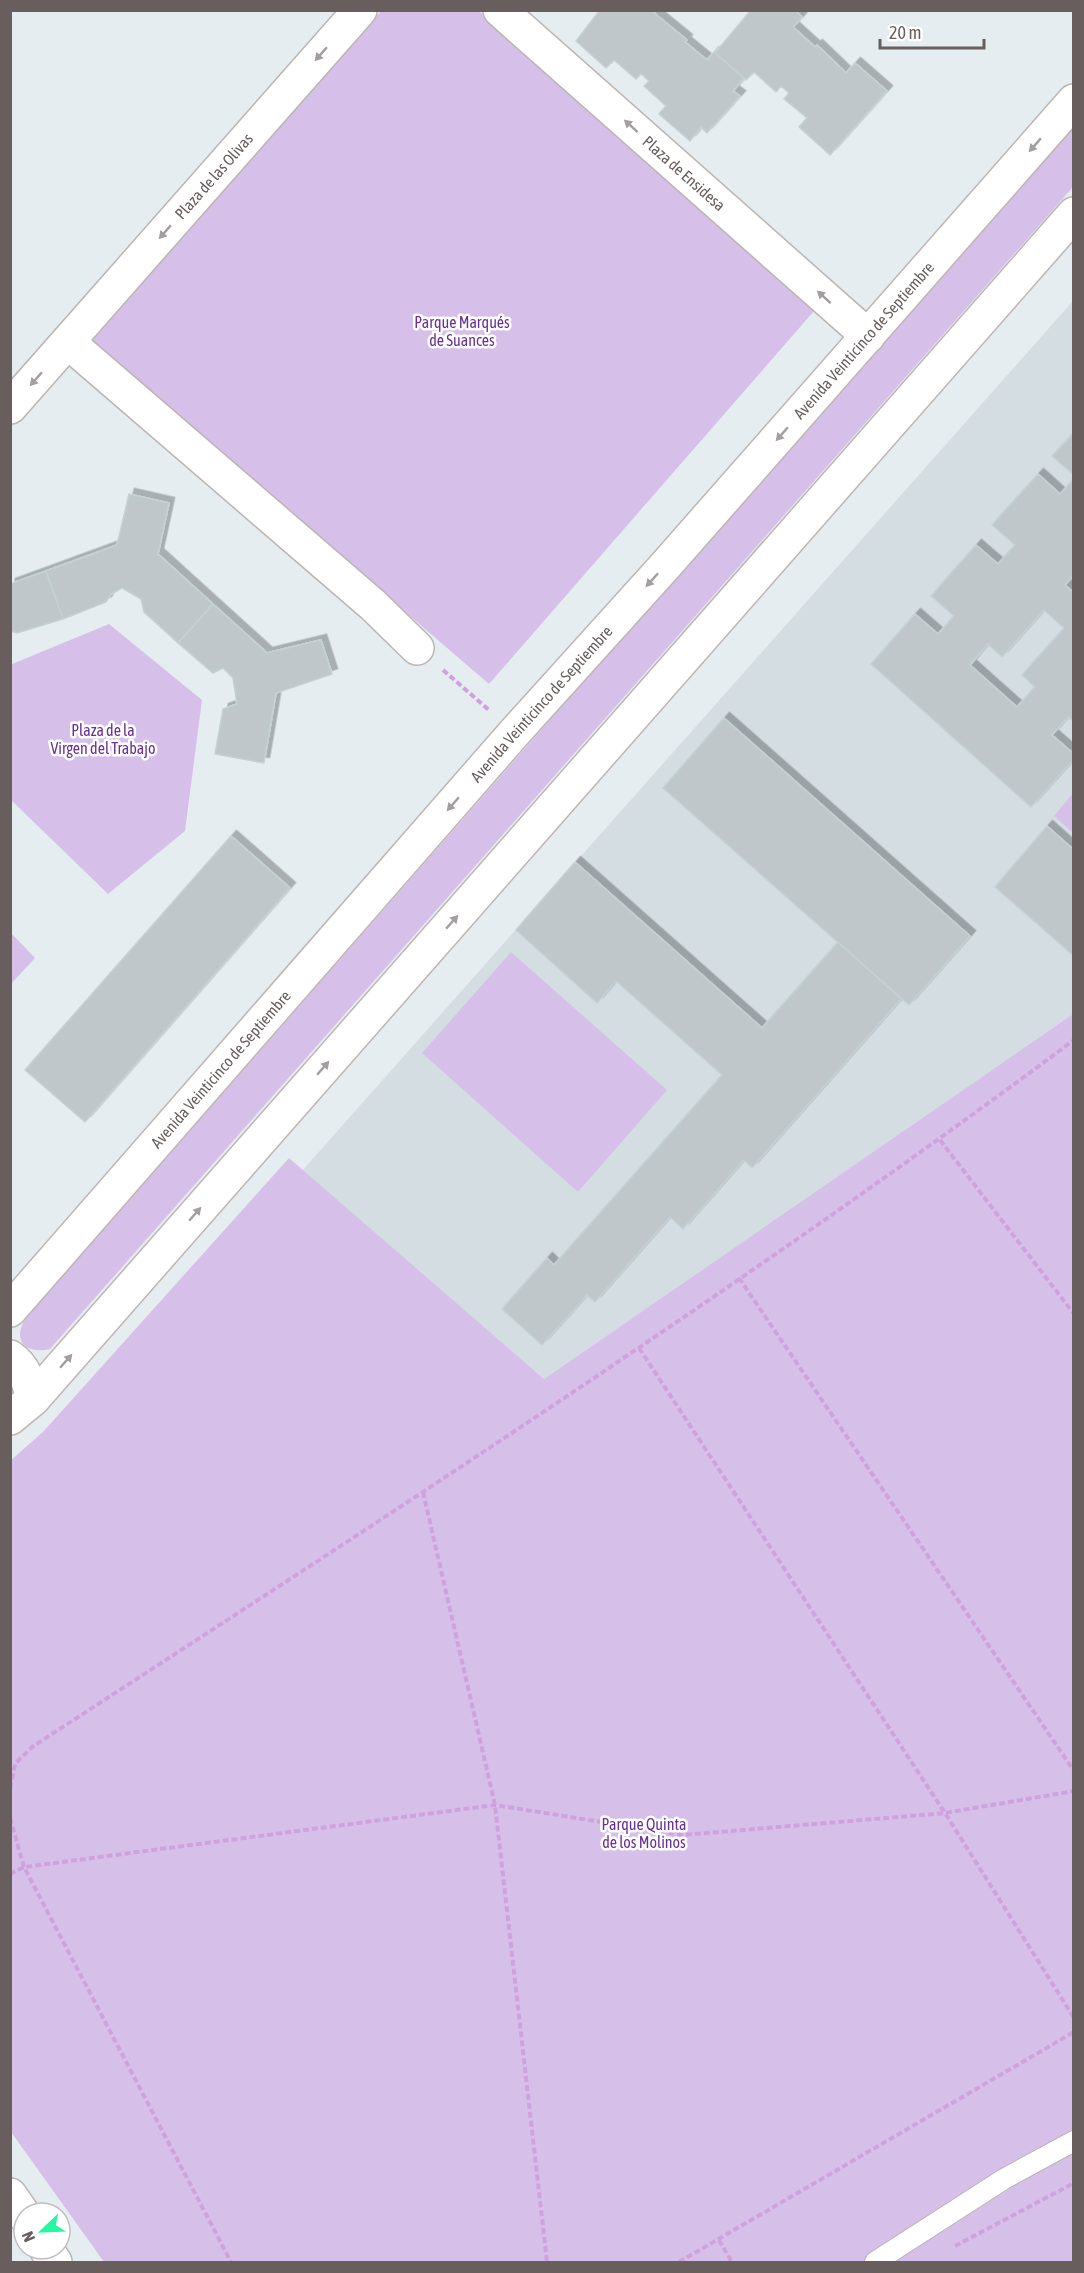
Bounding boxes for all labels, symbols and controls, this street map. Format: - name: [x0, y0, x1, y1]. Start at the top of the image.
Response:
- scale bar: [880, 12, 984, 50]
- text: 20 m: [889, 22, 921, 43]
- one-way arrow: [314, 47, 328, 62]
- one-way arrow: [624, 120, 639, 133]
- street label: Plaza de las Olivas: [171, 129, 257, 223]
- street label: Plaza de Ensidesa: [639, 132, 729, 214]
- one-way arrow: [1029, 137, 1042, 152]
- one-way arrow: [158, 225, 172, 240]
- street label: Avenida Veinticinco de Septiembre: [790, 258, 937, 422]
- one-way arrow: [817, 291, 832, 304]
- park label: Parque Marqués de Suances: [414, 313, 510, 349]
- one-way arrow: [30, 371, 43, 386]
- one-way arrow: [776, 426, 789, 441]
- one-way arrow: [646, 573, 660, 587]
- street label: Avenida Veinticinco de Septiembre: [467, 622, 616, 785]
- park label: Plaza de la Virgen del Trabajo: [51, 721, 155, 758]
- one-way arrow: [447, 796, 460, 811]
- one-way arrow: [445, 915, 458, 930]
- street label: Avenida Veinticinco de Septiembre: [147, 987, 294, 1151]
- one-way arrow: [316, 1061, 329, 1076]
- one-way arrow: [188, 1207, 202, 1222]
- one-way arrow: [59, 1354, 72, 1369]
- park label: Parque Quinta de los Molinos: [601, 1815, 687, 1851]
- north arrow: [12, 2201, 72, 2261]
- text: N: [18, 2229, 38, 2245]

